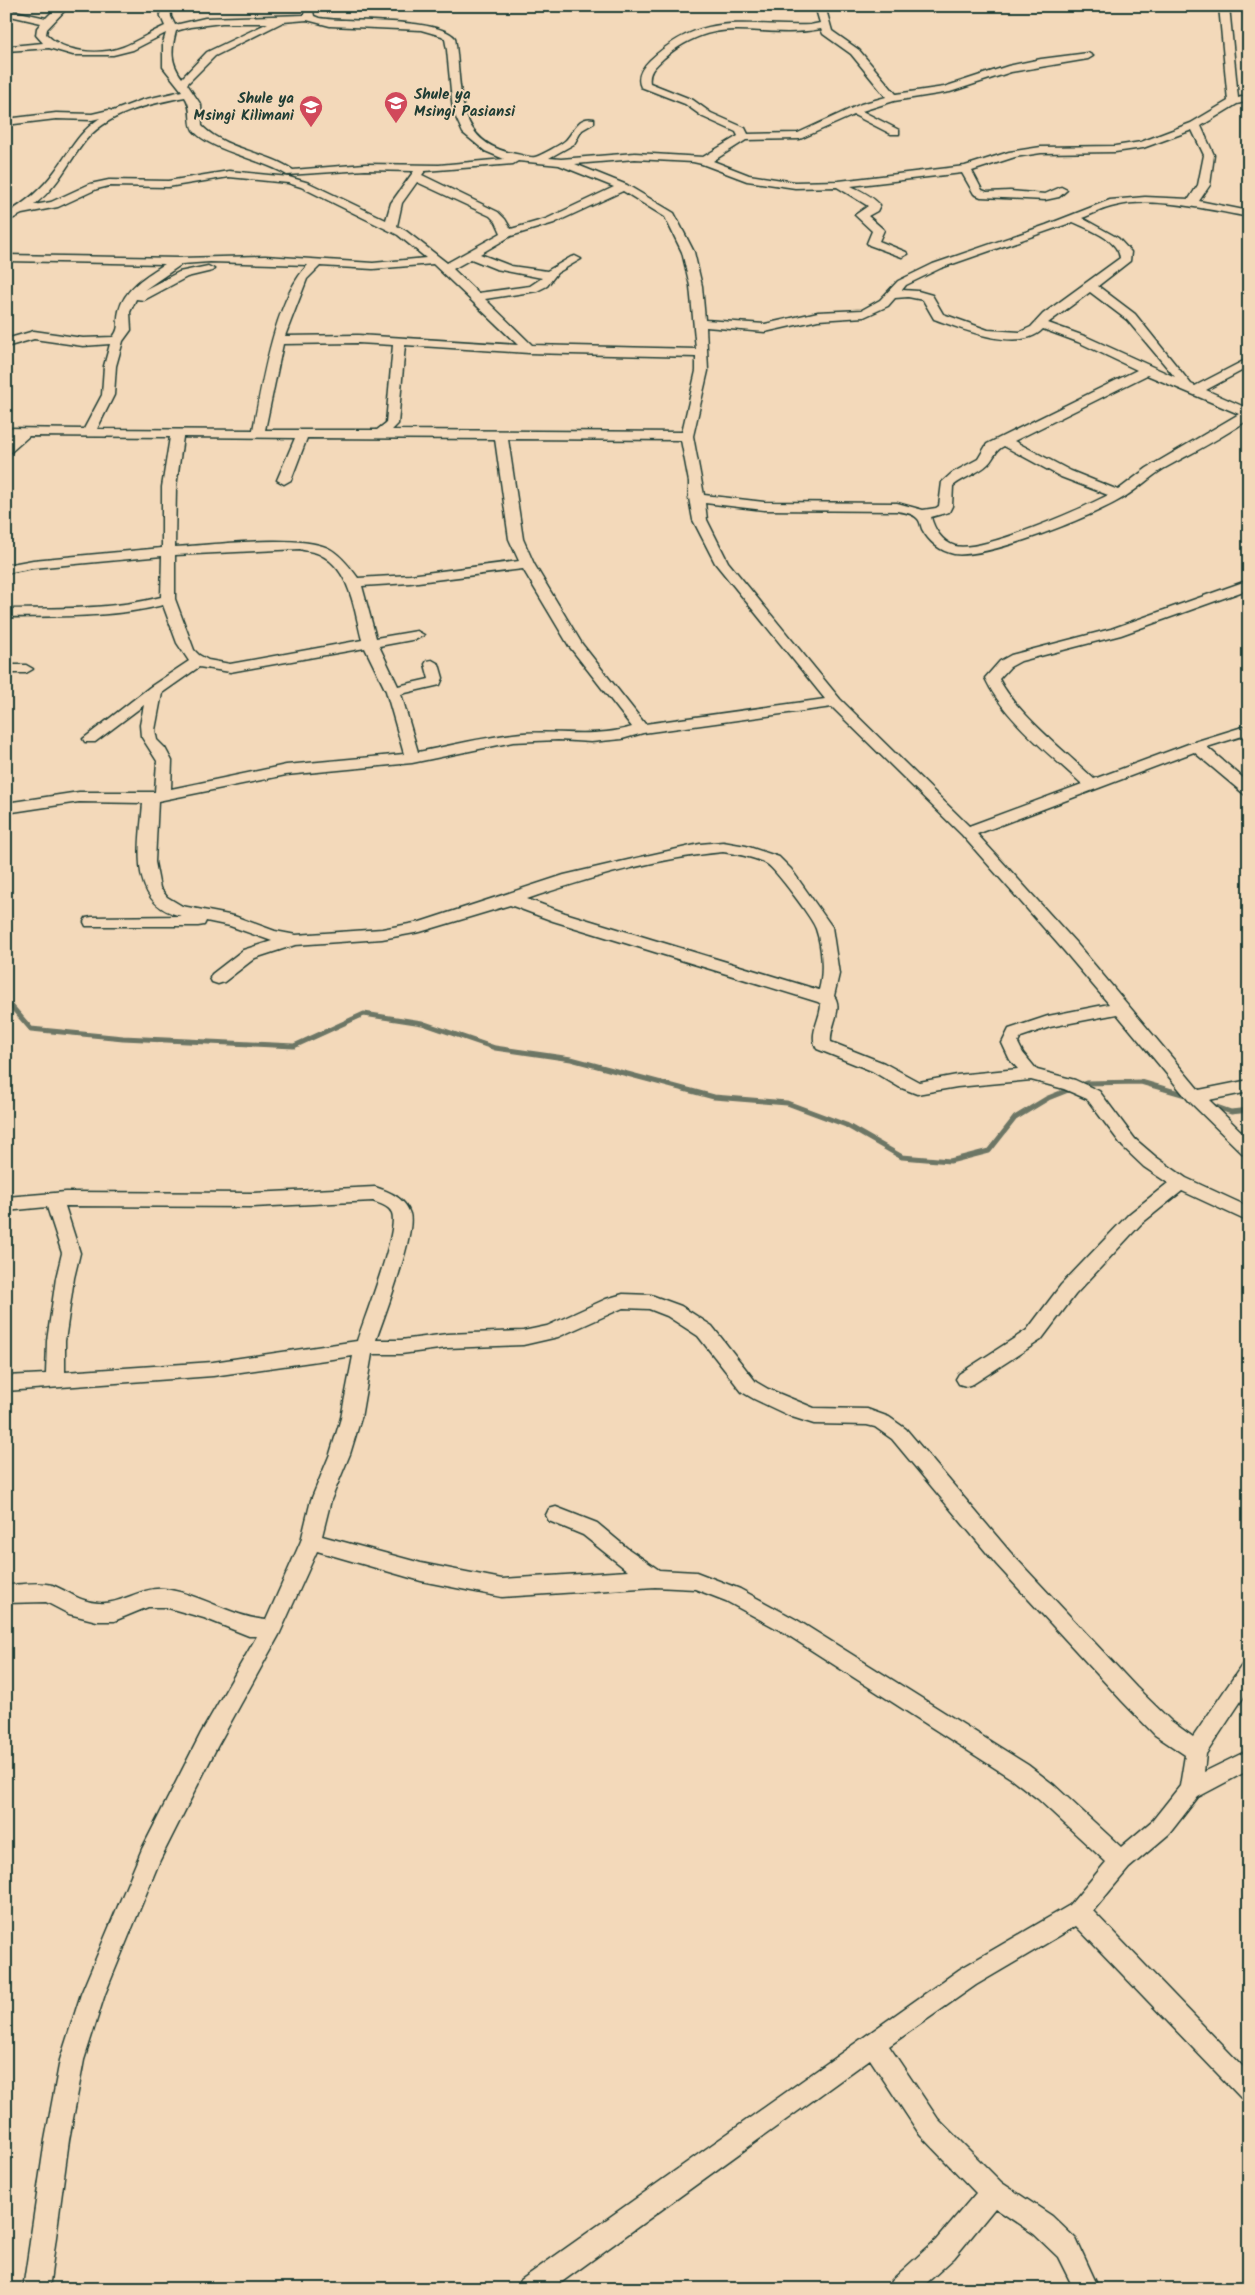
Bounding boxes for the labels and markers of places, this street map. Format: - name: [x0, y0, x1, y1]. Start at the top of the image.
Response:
- place label: Shule ya Msingi Pasiansi: [414, 83, 516, 124]
- place label: Shule ya Msingi Kilimani: [194, 87, 295, 128]
- school or university icon: Shule ya Msingi Pasiansi: [383, 90, 409, 124]
- school or university icon: Shule ya Msingi Kilimani: [298, 94, 324, 128]

